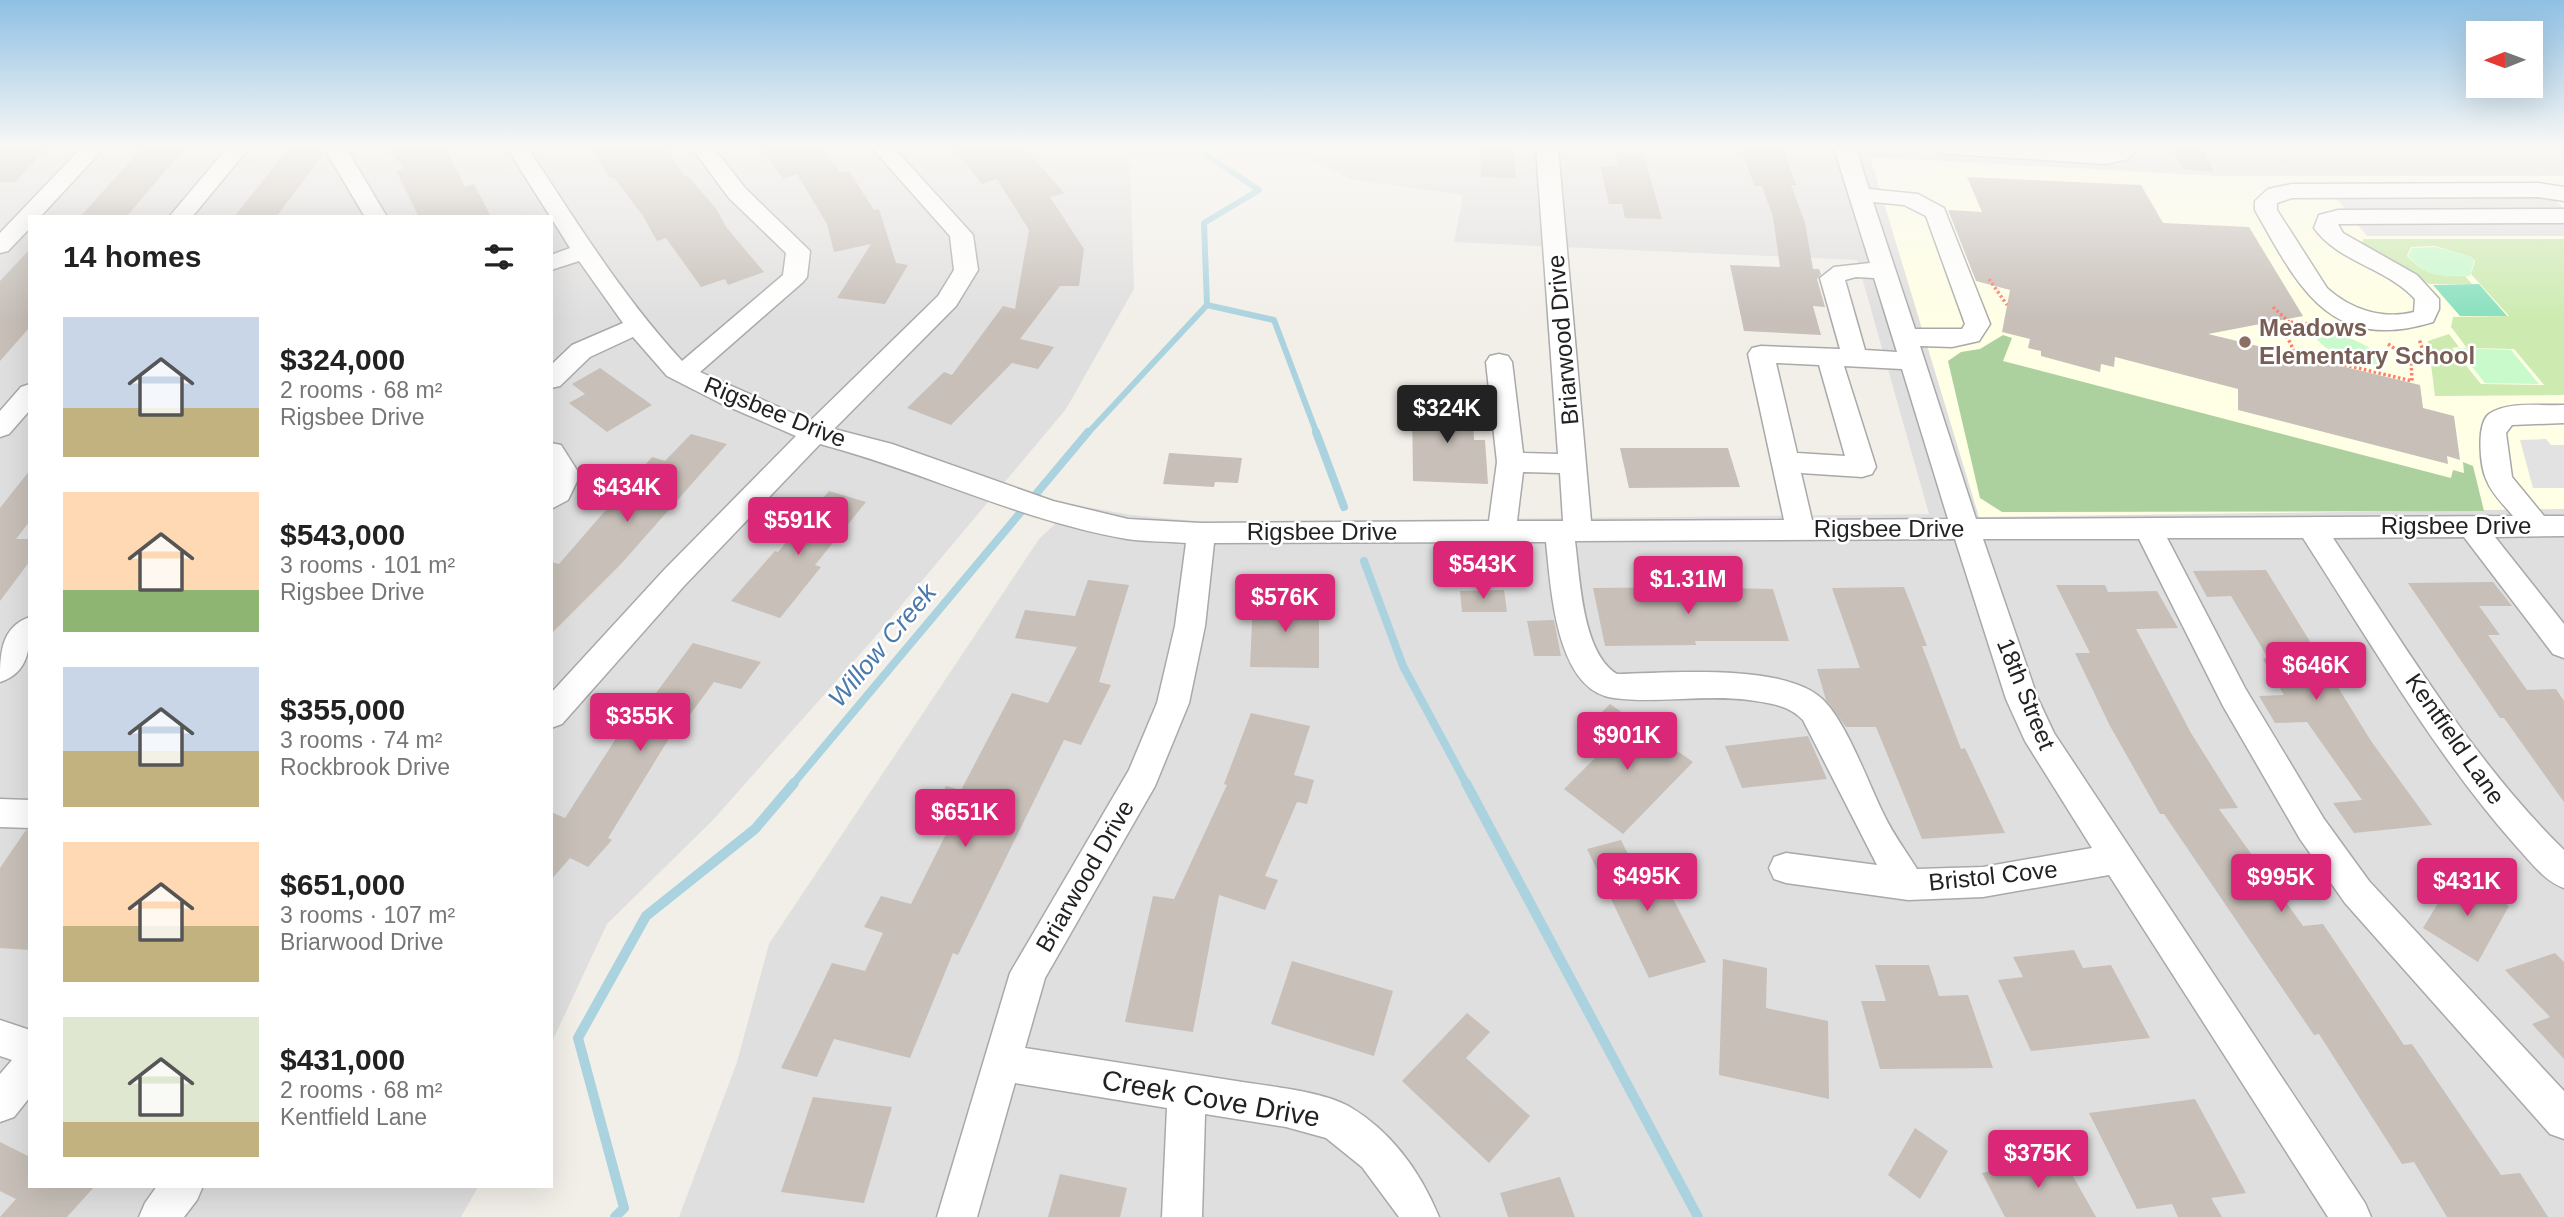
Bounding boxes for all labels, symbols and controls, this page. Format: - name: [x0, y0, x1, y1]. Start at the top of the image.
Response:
- north arrow: [2466, 21, 2543, 98]
- map controls: [2466, 21, 2543, 98]
- icon: filters: [480, 238, 518, 276]
- text: 14 homes: [63, 240, 201, 273]
- street label: Briarwood Drive: [1542, 254, 1583, 426]
- place label: Meadows Elementary School: [2259, 314, 2475, 369]
- marker: Meadows Elementary School: [2237, 334, 2253, 350]
- text: $324,000: [280, 343, 405, 376]
- icon: home: [119, 345, 203, 429]
- street label: Rigsbee Drive: [700, 371, 850, 452]
- text: 2 rooms · 68 m²: [280, 377, 442, 403]
- pin: $324K: [1398, 386, 1496, 445]
- text: $324K: [1413, 395, 1481, 421]
- text: Rigsbee Drive: [280, 404, 424, 430]
- pin: $434K: [578, 464, 676, 524]
- text: $434K: [593, 474, 661, 500]
- pin: $591K: [749, 498, 847, 557]
- text: $591K: [764, 507, 832, 533]
- street label: Rigsbee Drive: [2381, 512, 2531, 539]
- street label: Rigsbee Drive: [1814, 515, 1964, 542]
- text: $543,000: [280, 518, 405, 551]
- street label: Rigsbee Drive: [1247, 518, 1397, 545]
- icon: home: [119, 520, 203, 604]
- pin: $543K: [1434, 542, 1532, 601]
- text: $543K: [1449, 551, 1517, 577]
- text: 3 rooms · 101 m²: [280, 552, 455, 578]
- pin: $1.31M: [1631, 556, 1745, 616]
- text: $1.31M: [1650, 566, 1726, 592]
- pin: $576K: [1236, 574, 1334, 634]
- water label: Willow Creek: [822, 576, 943, 713]
- text: Rigsbee Drive: [280, 579, 424, 605]
- text: $576K: [1251, 584, 1319, 610]
- street label: 18th Street: [1992, 634, 2061, 754]
- pin: $646K: [2267, 642, 2365, 702]
- text: $646K: [2282, 652, 2350, 678]
- street label: Kentfield Lane: [2400, 668, 2510, 809]
- text: $355,000: [280, 693, 405, 726]
- pin: $355K: [591, 694, 689, 753]
- icon: home: [119, 695, 203, 779]
- text: $355K: [606, 703, 674, 729]
- pin: $901K: [1578, 712, 1676, 772]
- text: $901K: [1593, 722, 1661, 748]
- text: 3 rooms · 74 m²: [280, 727, 442, 753]
- text: Rockbrook Drive: [280, 754, 450, 780]
- pin: $651K: [916, 790, 1014, 849]
- street label: Briarwood Drive: [1030, 795, 1139, 956]
- text: $651K: [931, 799, 999, 825]
- pin: $495K: [1598, 853, 1696, 913]
- street label: Bristol Cove: [1927, 855, 2059, 896]
- pin: $995K: [2232, 855, 2330, 914]
- pin: $431K: [2418, 858, 2516, 918]
- text: $495K: [1613, 863, 1681, 889]
- text: $995K: [2247, 864, 2315, 890]
- text: $651,000: [280, 868, 405, 901]
- text: $431K: [2433, 868, 2501, 894]
- icon: home: [119, 870, 203, 954]
- text: 3 rooms · 107 m²: [280, 902, 455, 928]
- text: Briarwood Drive: [280, 929, 444, 955]
- text: $431,000: [280, 1043, 405, 1076]
- icon: home: [119, 1045, 203, 1129]
- street label: Creek Cove Drive: [1099, 1064, 1322, 1133]
- text: 2 rooms · 68 m²: [280, 1077, 442, 1103]
- text: Kentfield Lane: [280, 1104, 427, 1130]
- pin: $375K: [1989, 1130, 2087, 1190]
- text: $375K: [2004, 1140, 2072, 1166]

